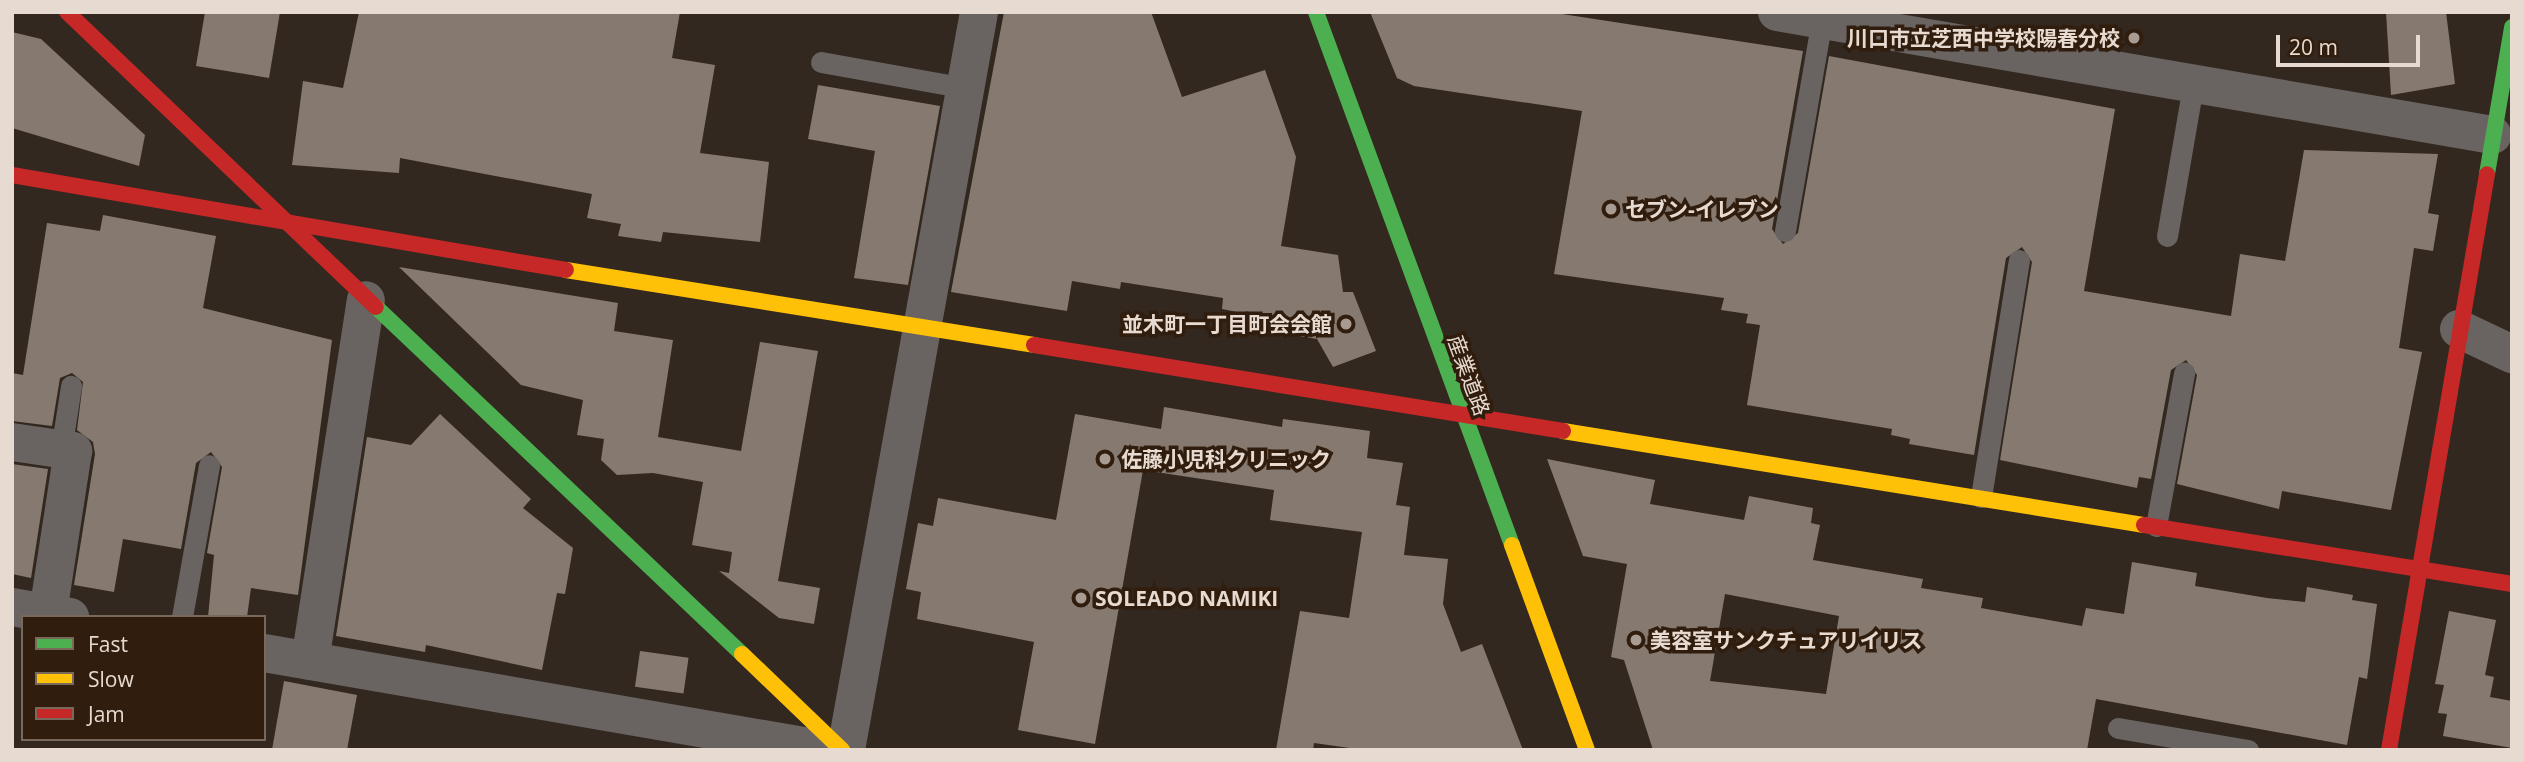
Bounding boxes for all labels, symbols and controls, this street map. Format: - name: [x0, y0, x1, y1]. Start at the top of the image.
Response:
- scale bar: [2279, 21, 2422, 65]
- place label: 川口市立芝西中学校陽春分校: [1847, 25, 2120, 51]
- marker: 川口市立芝西中学校陽春分校: [2126, 30, 2142, 46]
- text: 20 m: [2289, 33, 2338, 61]
- place label: セブン-イレブン: [1625, 196, 1779, 222]
- marker: セブン-イレブン: [1603, 201, 1619, 217]
- place label: 並木町一丁目町会会館: [1122, 311, 1332, 337]
- marker: 並木町一丁目町会会館: [1338, 316, 1354, 332]
- street label: 産業道路: [1443, 331, 1495, 419]
- place label: 佐藤小児科クリニック: [1121, 446, 1331, 472]
- marker: 佐藤小児科クリニック: [1095, 449, 1115, 469]
- place label: SOLEADO NAMIKI: [1095, 585, 1278, 611]
- marker: SOLEADO NAMIKI: [1073, 590, 1089, 606]
- legend: [21, 615, 266, 741]
- place label: 美容室サンクチュアリイリス: [1650, 627, 1923, 653]
- text: Fast: [88, 630, 128, 658]
- marker: 美容室サンクチュアリイリス: [1628, 632, 1644, 648]
- text: Slow: [88, 665, 134, 693]
- text: Jam: [88, 700, 125, 728]

